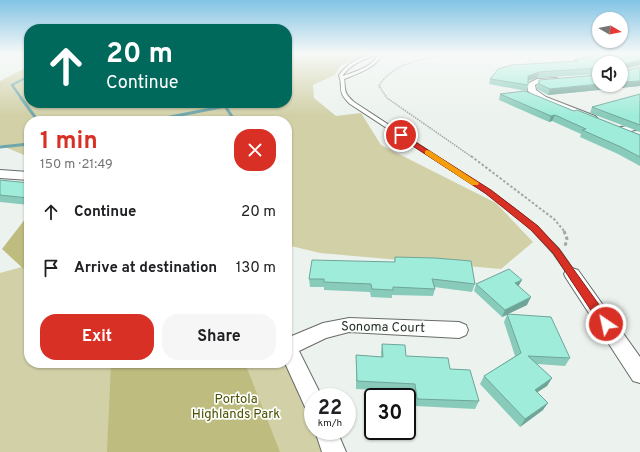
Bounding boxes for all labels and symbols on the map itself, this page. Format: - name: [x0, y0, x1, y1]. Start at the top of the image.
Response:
- north arrow: [592, 12, 628, 48]
- pin: [384, 118, 418, 152]
- position arrow: [585, 303, 627, 345]
- street label: Sonoma Court: [341, 319, 425, 337]
- speed limit sign: 30: [364, 388, 416, 440]
- park label: Portola Highlands Park: [192, 392, 280, 423]

